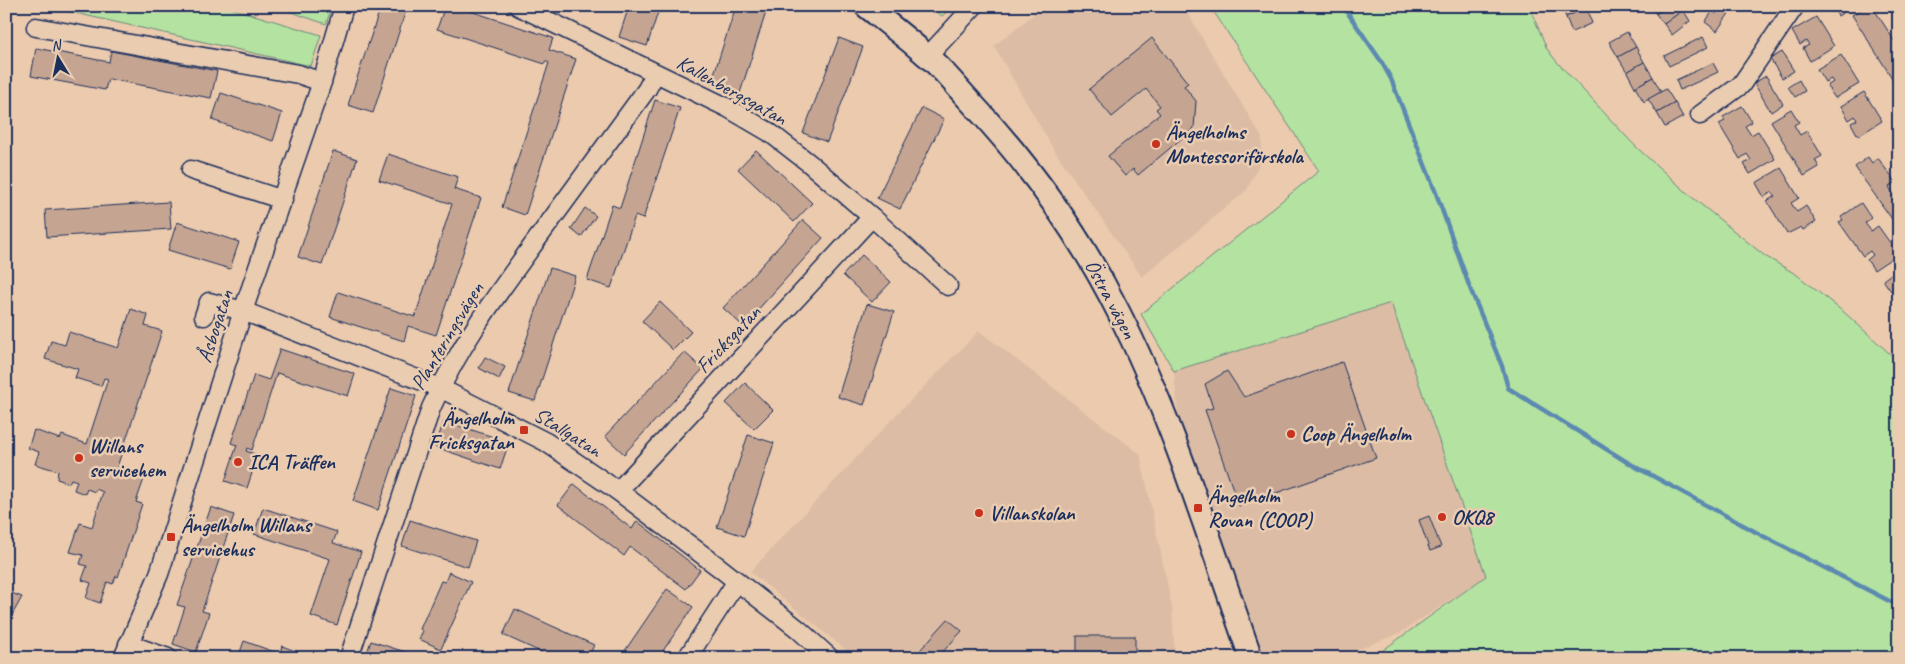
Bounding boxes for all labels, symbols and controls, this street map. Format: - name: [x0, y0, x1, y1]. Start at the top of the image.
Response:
- north arrow: [32, 32, 82, 82]
- text: N: [50, 36, 64, 55]
- street label: Kallenbergsgatan: [672, 49, 792, 131]
- place label: Ängelholms Montessoriförskola: [1166, 119, 1304, 169]
- marker: Ängelholms Montessoriförskola: [1150, 138, 1162, 150]
- street label: Östra vägen: [1079, 255, 1143, 344]
- street label: Planteringsvägen: [405, 277, 490, 395]
- street label: Åsbogatan: [191, 286, 239, 366]
- street label: Fricksgatan: [690, 299, 767, 379]
- street label: Stallgatan: [529, 401, 608, 464]
- place label: Ängelholm Fricksgatan: [428, 405, 515, 455]
- place label: Coop Ängelholm: [1301, 421, 1412, 447]
- marker: Ängelholm Fricksgatan: [518, 424, 530, 436]
- marker: Coop Ängelholm: [1285, 428, 1297, 440]
- place label: Willans servicehem: [89, 433, 166, 483]
- place label: ICA Träffen: [248, 449, 336, 475]
- marker: Willans servicehem: [73, 452, 85, 464]
- marker: ICA Träffen: [232, 456, 244, 468]
- place label: Ängelholm Rovan (COOP): [1208, 483, 1314, 533]
- place label: Villanskolan: [989, 500, 1076, 526]
- marker: Ängelholm Rovan (COOP): [1192, 502, 1204, 514]
- place label: OKQ8: [1452, 504, 1496, 530]
- marker: Villanskolan: [973, 507, 985, 519]
- marker: OKQ8: [1436, 511, 1448, 523]
- place label: Ängelholm Willans servicehus: [181, 512, 314, 562]
- marker: Ängelholm Willans servicehus: [165, 531, 177, 543]

